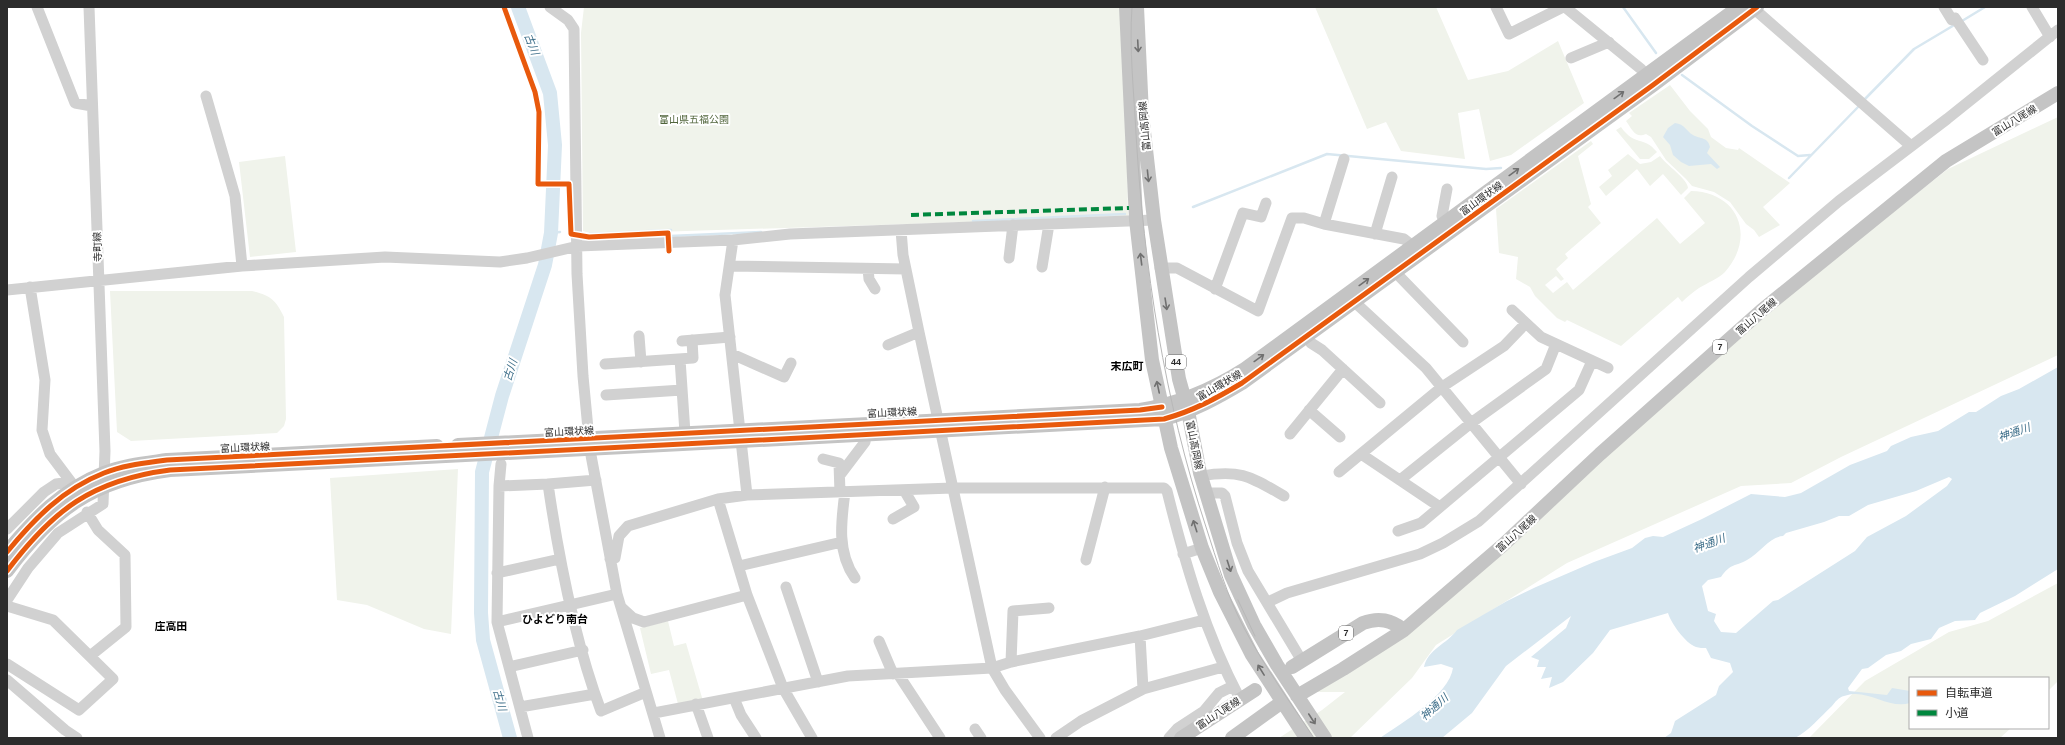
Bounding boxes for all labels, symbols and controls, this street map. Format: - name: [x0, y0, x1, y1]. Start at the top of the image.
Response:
- water label: 古川: [522, 32, 542, 57]
- one-way arrow: [1135, 39, 1142, 52]
- one-way arrow: [1613, 91, 1624, 99]
- street label: 富山高岡線: [1137, 101, 1152, 151]
- street label: 富山八尾線: [1990, 103, 2039, 138]
- park label: 富山県五福公園: [659, 114, 729, 125]
- one-way arrow: [1508, 168, 1519, 176]
- one-way arrow: [1145, 169, 1152, 182]
- street label: 富山環状線: [1458, 179, 1505, 218]
- street label: 寺町線: [91, 232, 104, 262]
- one-way arrow: [1137, 253, 1145, 266]
- one-way arrow: [1358, 278, 1369, 286]
- street label: 富山八尾線: [1734, 296, 1779, 337]
- one-way arrow: [1163, 297, 1171, 310]
- road number: 7: [1713, 340, 1727, 354]
- one-way arrow: [1253, 354, 1264, 363]
- road number: 44: [1166, 355, 1186, 369]
- water label: 古川: [501, 357, 519, 382]
- district label: 末広町: [1111, 360, 1144, 372]
- street label: 富山環状線: [1195, 368, 1244, 403]
- one-way arrow: [1153, 381, 1161, 394]
- street label: 富山環状線: [867, 406, 917, 419]
- street label: 富山高岡線: [1184, 420, 1205, 471]
- water label: 神通川: [1996, 421, 2032, 443]
- street label: 富山環状線: [544, 425, 594, 438]
- street label: 富山環状線: [220, 441, 270, 454]
- street label: 富山八尾線: [1494, 513, 1539, 554]
- one-way arrow: [1191, 521, 1199, 533]
- water label: 神通川: [1691, 531, 1727, 554]
- one-way arrow: [1226, 560, 1233, 573]
- district label: ひよどり南台: [522, 613, 588, 625]
- district label: 庄高田: [155, 620, 188, 632]
- road number: 7: [1339, 626, 1353, 640]
- one-way arrow: [1256, 664, 1264, 676]
- legend: [1909, 677, 2049, 729]
- text: 自転車道: [1945, 686, 1993, 700]
- water label: 古川: [491, 688, 509, 713]
- water label: 神通川: [1418, 691, 1451, 722]
- street label: 富山八尾線: [1194, 695, 1242, 732]
- text: 小道: [1945, 706, 1969, 720]
- one-way arrow: [1309, 713, 1317, 725]

